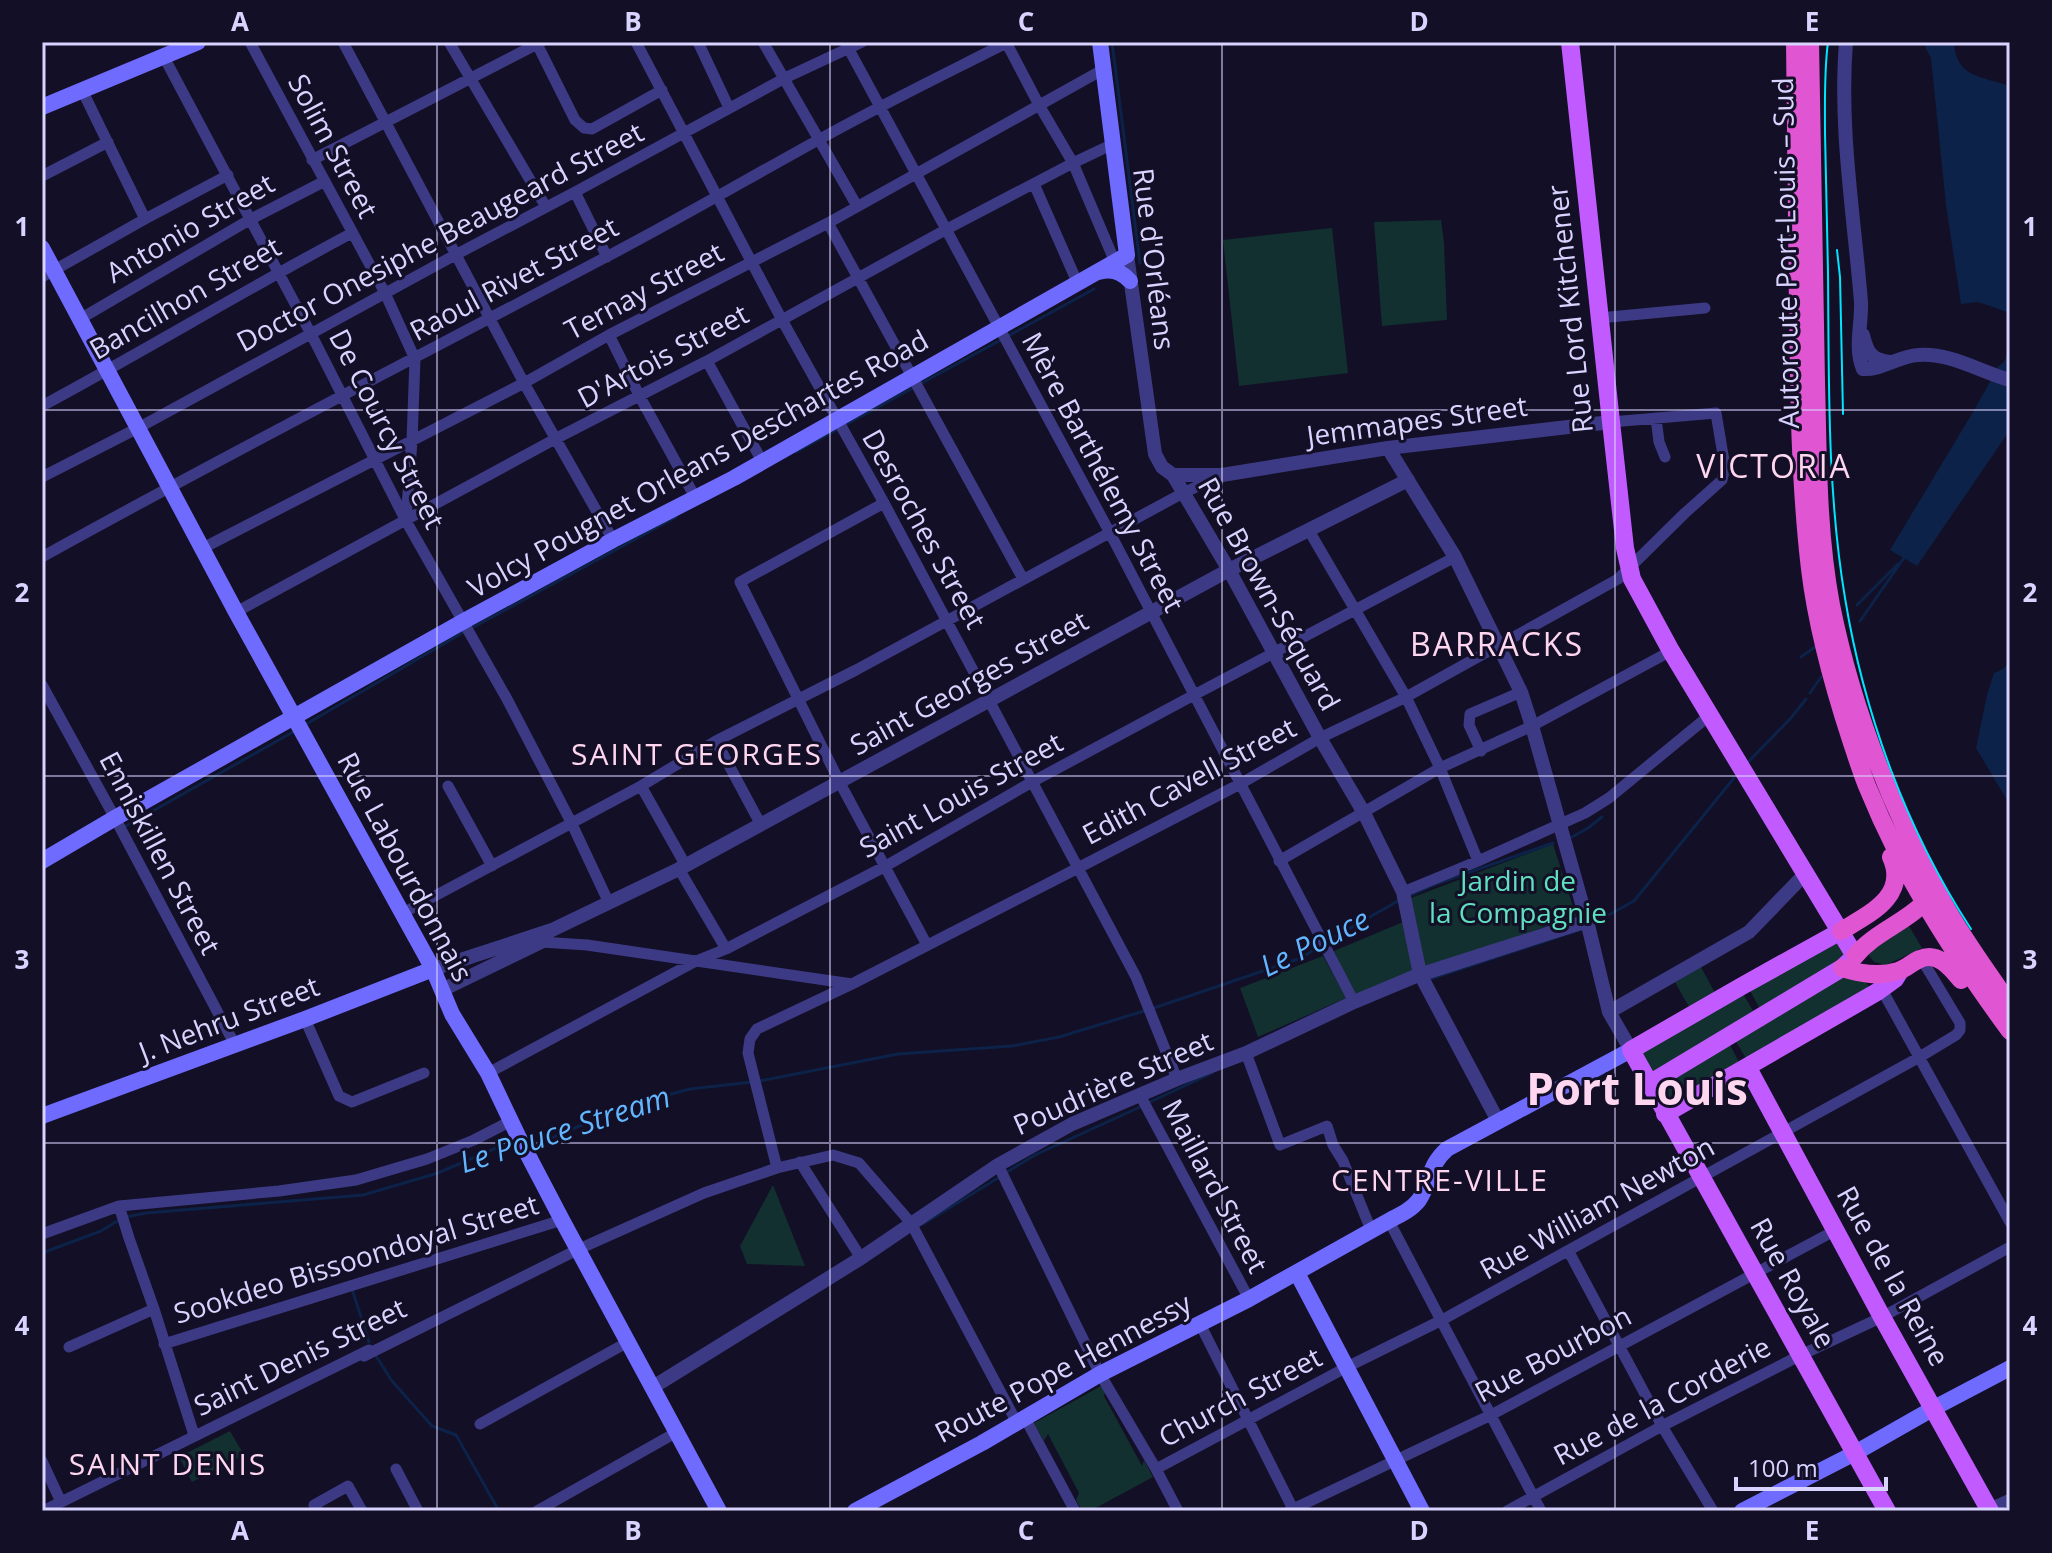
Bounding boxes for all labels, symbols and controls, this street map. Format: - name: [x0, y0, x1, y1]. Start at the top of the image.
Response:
- text: A: [231, 3, 249, 39]
- text: B: [624, 3, 642, 39]
- text: C: [1018, 3, 1034, 39]
- text: D: [1409, 3, 1429, 39]
- text: E: [1805, 3, 1819, 39]
- street label: Solim Street: [280, 67, 388, 224]
- street label: Autoroute Port-Louis – Sud: [1763, 77, 1807, 429]
- street label: Doctor Onesiphe Beaugeard Street: [229, 112, 650, 360]
- street label: Antonio Street: [98, 164, 281, 291]
- street label: Rue d'Orléans: [1125, 166, 1185, 352]
- street label: Rue Lord Kitchener: [1537, 182, 1601, 435]
- street label: Raoul Rivet Street: [403, 207, 624, 349]
- text: 1: [15, 208, 29, 244]
- text: 1: [2023, 208, 2037, 244]
- street label: Bancilhon Street: [82, 227, 287, 367]
- street label: Ternay Street: [557, 232, 730, 348]
- street label: D'Artois Street: [570, 294, 755, 416]
- street label: Volcy Pougnet Orleans Deschartes Road: [460, 320, 935, 606]
- street label: De Courcy Street: [321, 322, 455, 535]
- street label: Mère Barthélemy Street: [1014, 325, 1194, 618]
- street label: Jemmapes Street: [1301, 386, 1530, 455]
- street label: Desroches Street: [854, 422, 996, 635]
- district label: VICTORIA: [1696, 444, 1852, 487]
- street label: Rue Brown-Séquard: [1190, 470, 1350, 717]
- text: 2: [15, 574, 30, 610]
- text: 2: [2023, 574, 2038, 610]
- street label: Saint Georges Street: [843, 601, 1094, 763]
- district label: BARRACKS: [1410, 622, 1584, 665]
- street label: Edith Cavell Street: [1075, 708, 1302, 852]
- street label: Saint Louis Street: [852, 722, 1069, 866]
- district label: SAINT GEORGES: [571, 733, 823, 774]
- street label: Enniskillen Street: [91, 744, 230, 961]
- street label: Rue Labourdonnais: [329, 745, 482, 988]
- park label: Jardin de la Compagnie: [1429, 861, 1607, 931]
- water label: Le Pouce: [1253, 898, 1376, 986]
- text: 3: [15, 941, 29, 977]
- text: 3: [2023, 941, 2037, 977]
- street label: J. Nehru Street: [130, 966, 324, 1071]
- street label: Poudrière Street: [1007, 1021, 1218, 1143]
- district label: Port Louis: [1526, 1058, 1748, 1118]
- water label: Le Pouce Stream: [454, 1075, 675, 1182]
- street label: Maillard Street: [1154, 1092, 1278, 1279]
- street label: Rue William Newton: [1472, 1127, 1721, 1287]
- district label: CENTRE-VILLE: [1331, 1159, 1549, 1200]
- street label: Rue de la Reine: [1829, 1179, 1959, 1372]
- street label: Sookdeo Bissoondoyal Street: [169, 1184, 543, 1332]
- street label: Rue Royale: [1742, 1210, 1845, 1355]
- street label: Route Pope Hennessy: [928, 1283, 1198, 1451]
- street label: Saint Denis Street: [187, 1288, 412, 1424]
- street label: Rue Bourbon: [1468, 1296, 1637, 1410]
- text: 4: [15, 1307, 30, 1343]
- text: 4: [2023, 1307, 2038, 1343]
- street label: Rue de la Corderie: [1546, 1327, 1777, 1473]
- street label: Church Street: [1151, 1337, 1328, 1455]
- scale bar: [1736, 1441, 1886, 1491]
- district label: SAINT DENIS: [69, 1443, 267, 1484]
- text: 100 m: [1748, 1451, 1818, 1484]
- text: A: [231, 1512, 249, 1548]
- text: B: [624, 1512, 642, 1548]
- text: C: [1018, 1512, 1034, 1548]
- text: D: [1409, 1512, 1429, 1548]
- text: E: [1805, 1512, 1819, 1548]

